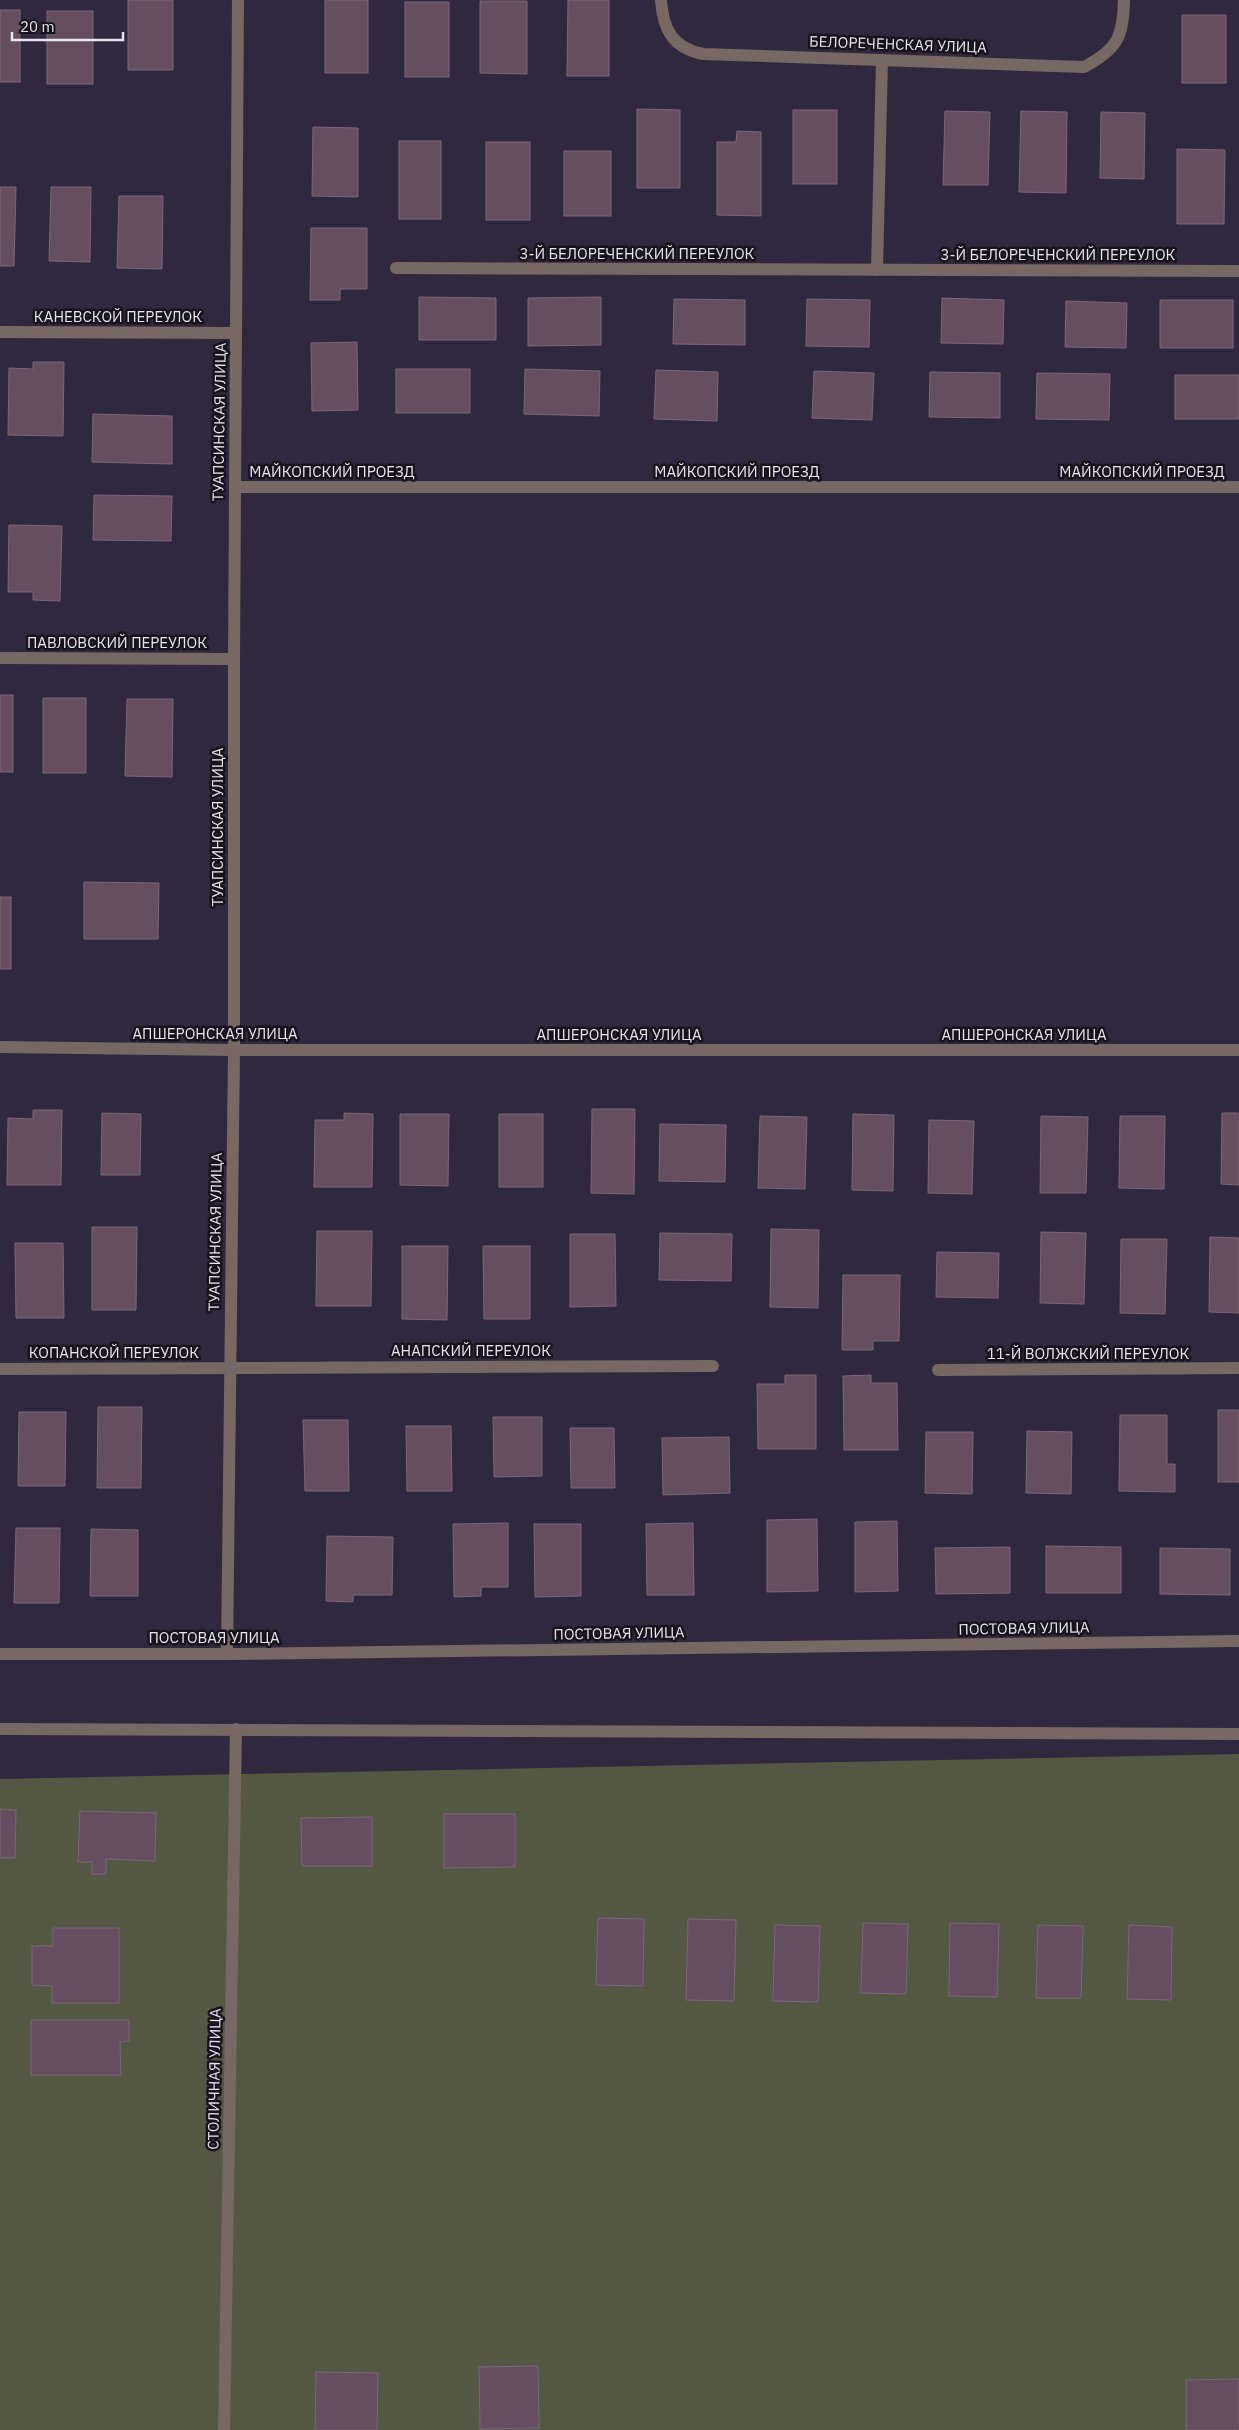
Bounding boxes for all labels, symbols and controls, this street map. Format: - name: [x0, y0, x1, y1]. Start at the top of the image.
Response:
- scale bar: [12, 10, 124, 42]
- text: 20 m: [20, 17, 55, 36]
- street label: БЕЛОРЕЧЕНСКАЯ УЛИЦА: [809, 31, 987, 57]
- street label: 3-Й БЕЛОРЕЧЕНСКИЙ ПЕРЕУЛОК: [519, 244, 755, 263]
- street label: 3-Й БЕЛОРЕЧЕНСКИЙ ПЕРЕУЛОК: [940, 245, 1176, 264]
- street label: КАНЕВСКОЙ ПЕРЕУЛОК: [34, 307, 202, 326]
- street label: ТУАПСИНСКАЯ УЛИЦА: [208, 342, 230, 502]
- street label: МАЙКОПСКИЙ ПРОЕЗД: [249, 462, 415, 481]
- street label: МАЙКОПСКИЙ ПРОЕЗД: [654, 462, 820, 481]
- street label: МАЙКОПСКИЙ ПРОЕЗД: [1059, 462, 1225, 481]
- street label: ПАВЛОВСКИЙ ПЕРЕУЛОК: [27, 633, 207, 652]
- street label: ТУАПСИНСКАЯ УЛИЦА: [208, 747, 227, 906]
- street label: АПШЕРОНСКАЯ УЛИЦА: [132, 1024, 298, 1043]
- street label: АПШЕРОНСКАЯ УЛИЦА: [536, 1025, 702, 1044]
- street label: АПШЕРОНСКАЯ УЛИЦА: [941, 1025, 1107, 1044]
- street label: ТУАПСИНСКАЯ УЛИЦА: [204, 1152, 226, 1312]
- street label: АНАПСКИЙ ПЕРЕУЛОК: [391, 1341, 551, 1360]
- street label: КОПАНСКОЙ ПЕРЕУЛОК: [29, 1343, 199, 1362]
- street label: 11-Й ВОЛЖСКИЙ ПЕРЕУЛОК: [987, 1344, 1189, 1363]
- street label: ПОСТОВАЯ УЛИЦА: [958, 1617, 1090, 1639]
- street label: ПОСТОВАЯ УЛИЦА: [553, 1622, 685, 1644]
- street label: ПОСТОВАЯ УЛИЦА: [148, 1628, 280, 1647]
- street label: СТОЛИЧНАЯ УЛИЦА: [203, 2008, 225, 2150]

